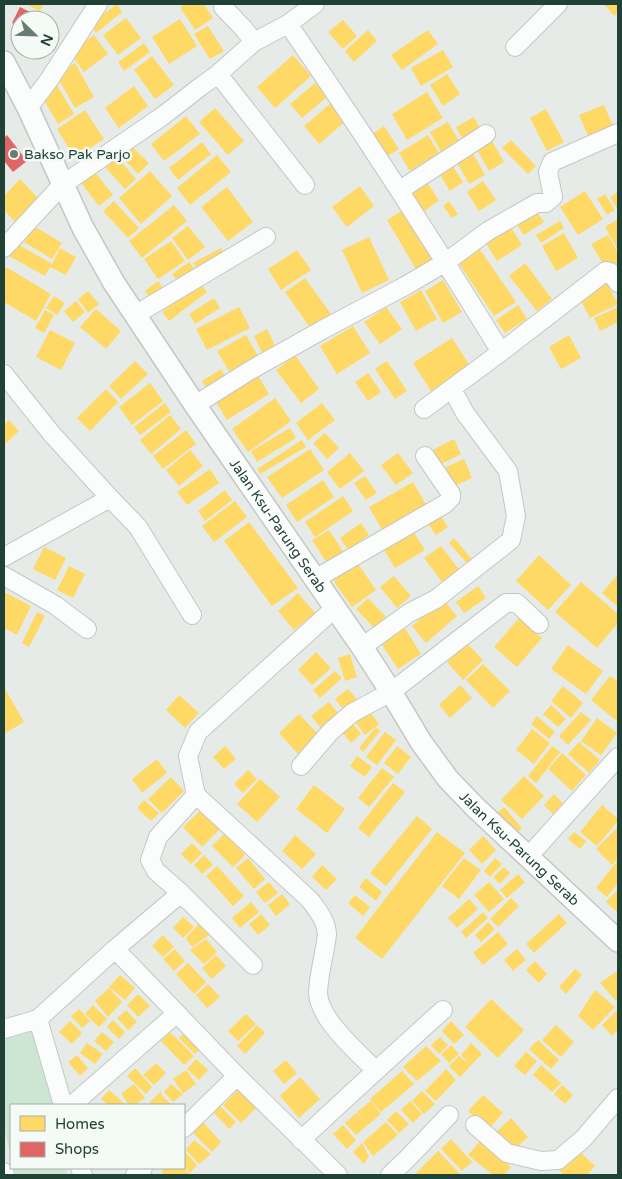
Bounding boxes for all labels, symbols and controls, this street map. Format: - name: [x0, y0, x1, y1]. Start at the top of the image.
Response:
- north arrow: [10, 10, 60, 60]
- text: N: [36, 31, 57, 48]
- place label: Bakso Pak Parjo: [24, 146, 131, 163]
- marker: Bakso Pak Parjo: [8, 148, 20, 160]
- street label: Jalan Ksu-Parung Serab: [226, 456, 330, 596]
- street label: Jalan Ksu-Parung Serab: [456, 788, 583, 910]
- legend: [10, 1104, 185, 1169]
- text: Homes: [55, 1115, 105, 1133]
- text: Shops: [55, 1140, 99, 1158]

